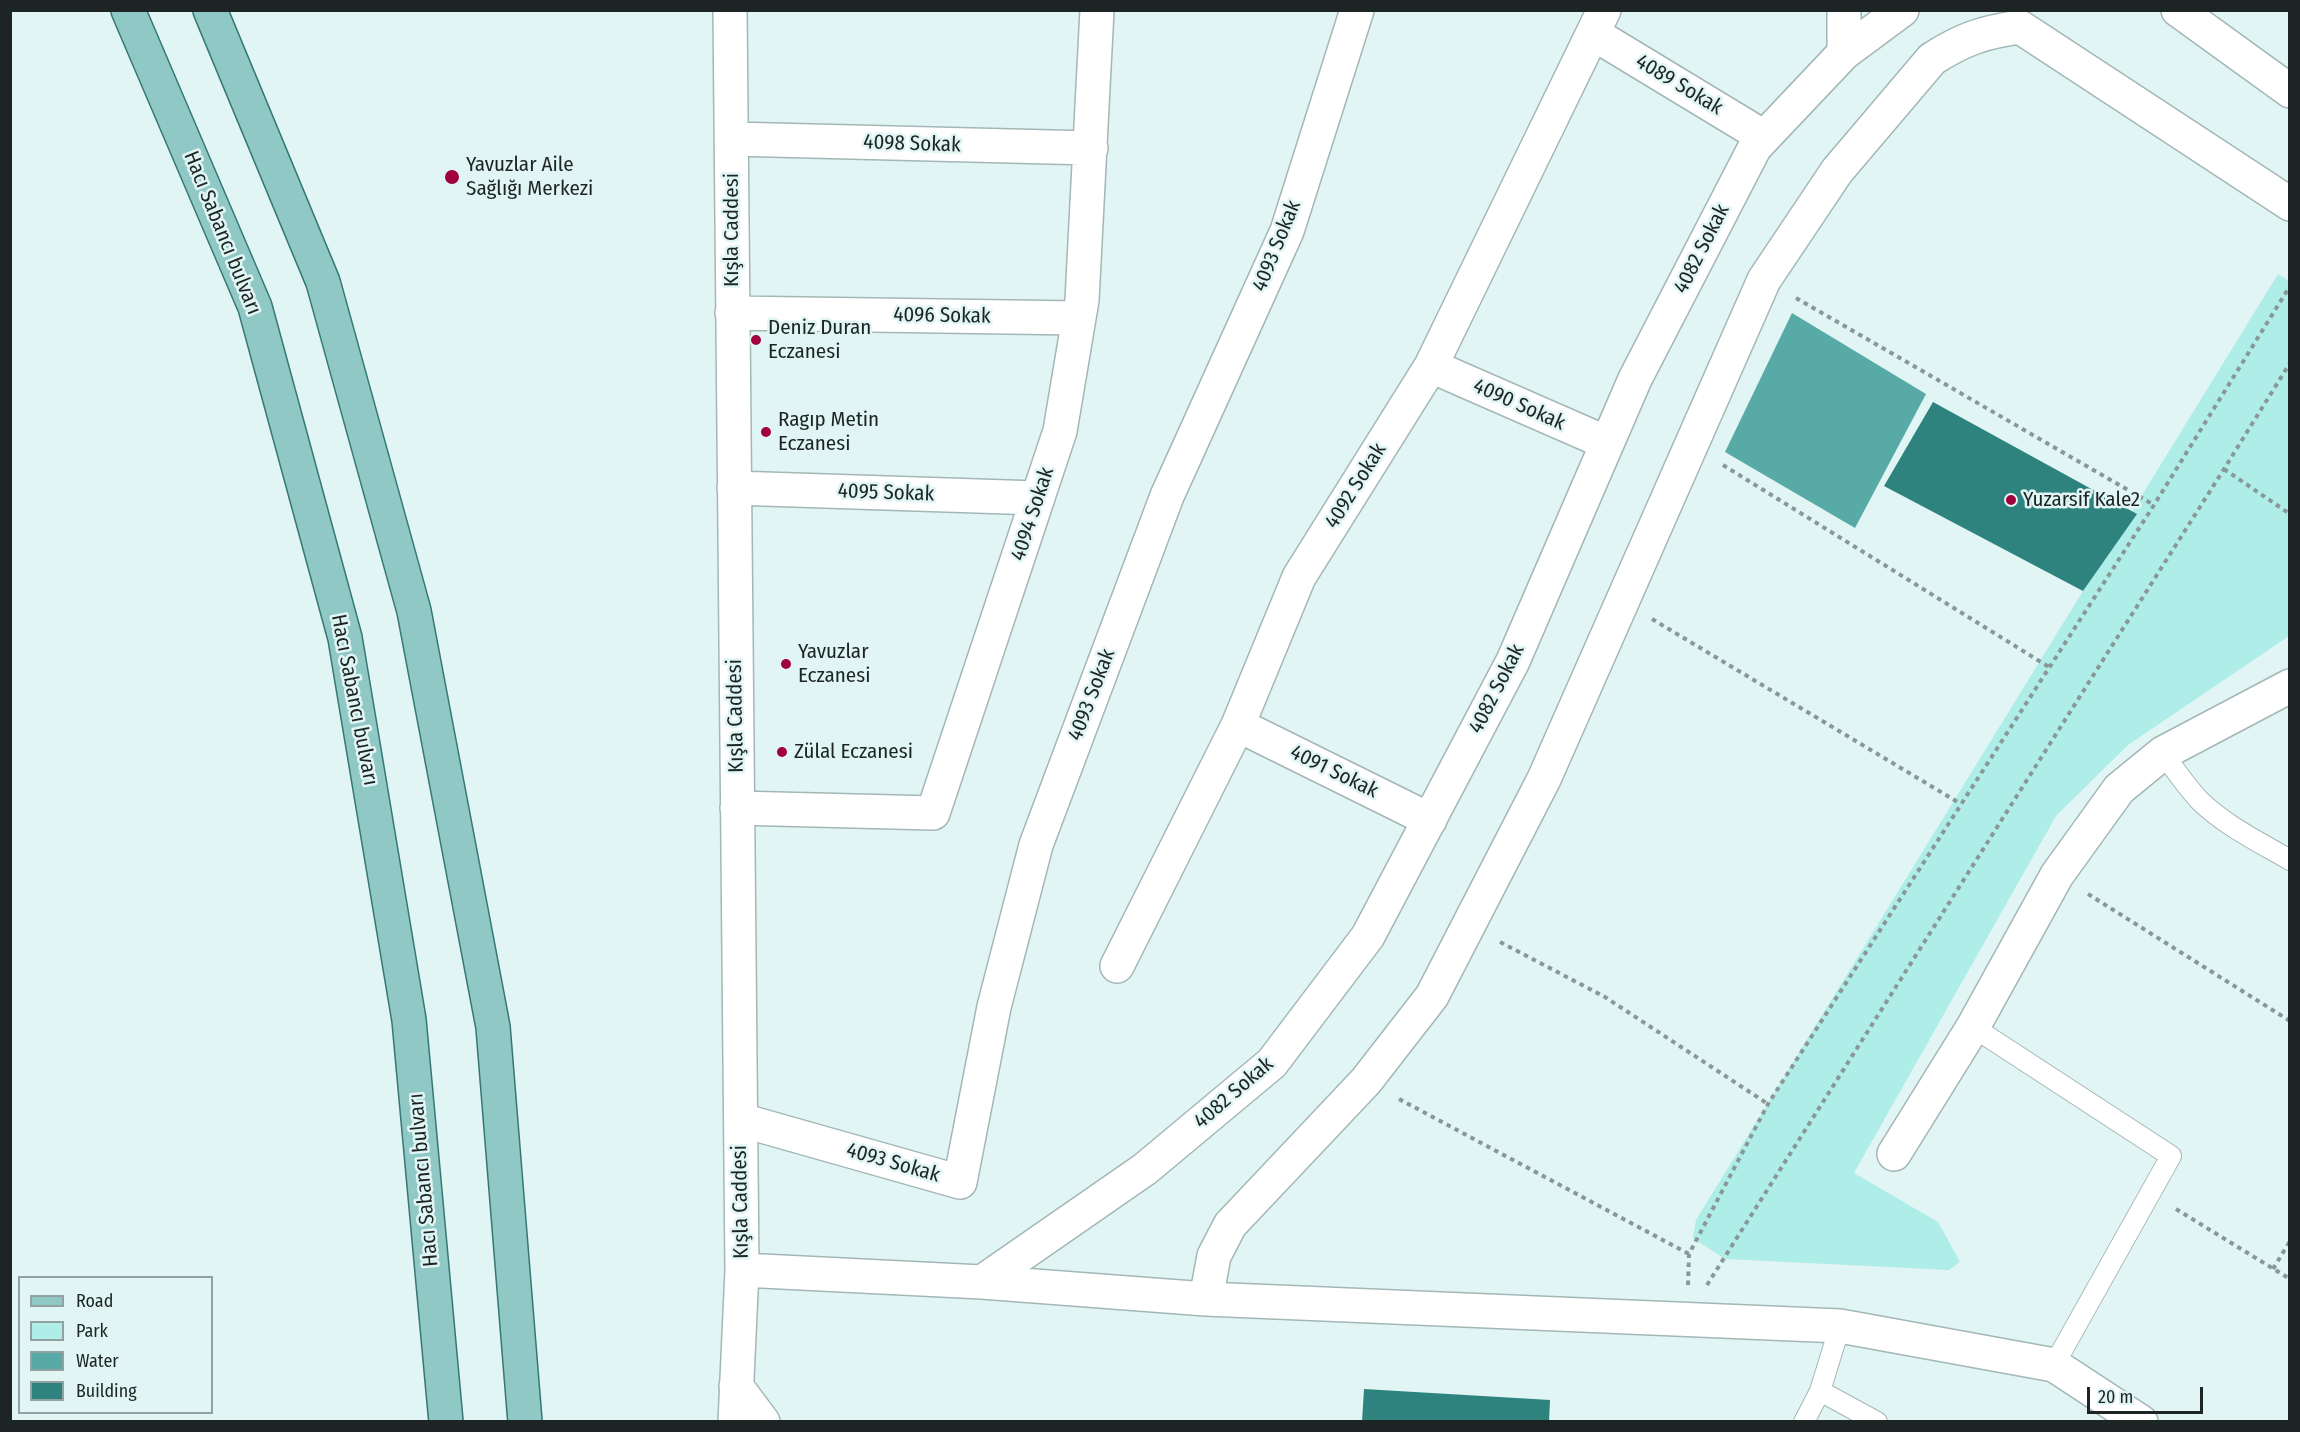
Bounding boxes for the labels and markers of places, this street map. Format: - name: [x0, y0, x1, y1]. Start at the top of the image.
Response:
- place label: Yavuzlar Aile Sağlığı Merkezi: [466, 152, 593, 202]
- marker: Yavuzlar Aile Sağlığı Merkezi: [443, 168, 461, 186]
- place label: Deniz Duran Eczanesi: [768, 315, 871, 365]
- marker: Deniz Duran Eczanesi: [749, 333, 763, 347]
- place label: Ragıp Metin Eczanesi: [778, 407, 879, 457]
- marker: Ragıp Metin Eczanesi: [759, 425, 773, 439]
- place label: Yuzarsif Kale2: [2023, 487, 2140, 513]
- marker: Yuzarsif Kale2: [2004, 493, 2018, 507]
- place label: Yavuzlar Eczanesi: [798, 639, 870, 689]
- marker: Yavuzlar Eczanesi: [779, 657, 793, 671]
- place label: Zülal Eczanesi: [794, 739, 913, 765]
- marker: Zülal Eczanesi: [775, 745, 789, 759]

